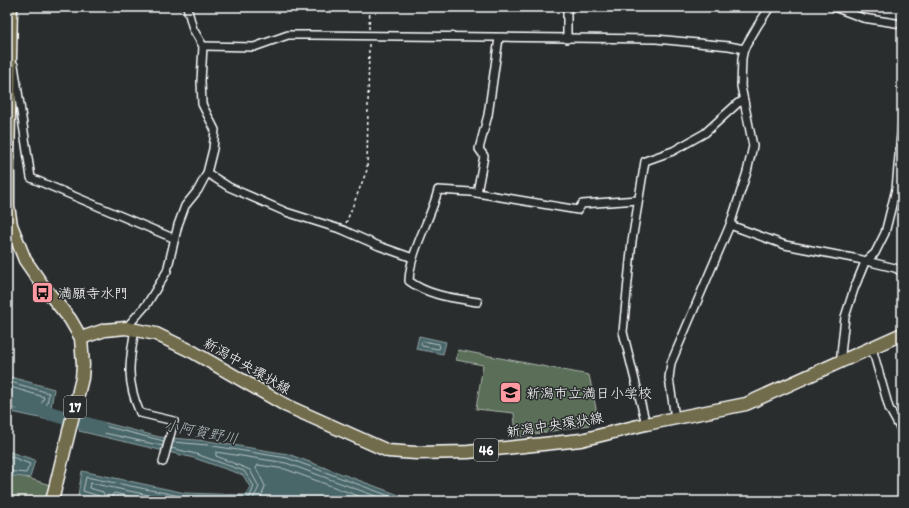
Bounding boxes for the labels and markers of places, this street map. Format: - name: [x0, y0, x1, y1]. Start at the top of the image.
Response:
- bus stop icon: 満願寺水門: [30, 280, 56, 306]
- place label: 満願寺水門: [58, 285, 128, 302]
- school or university icon: 新潟市立満日小学校: [497, 380, 523, 406]
- place label: 新潟市立満日小学校: [526, 385, 652, 402]

